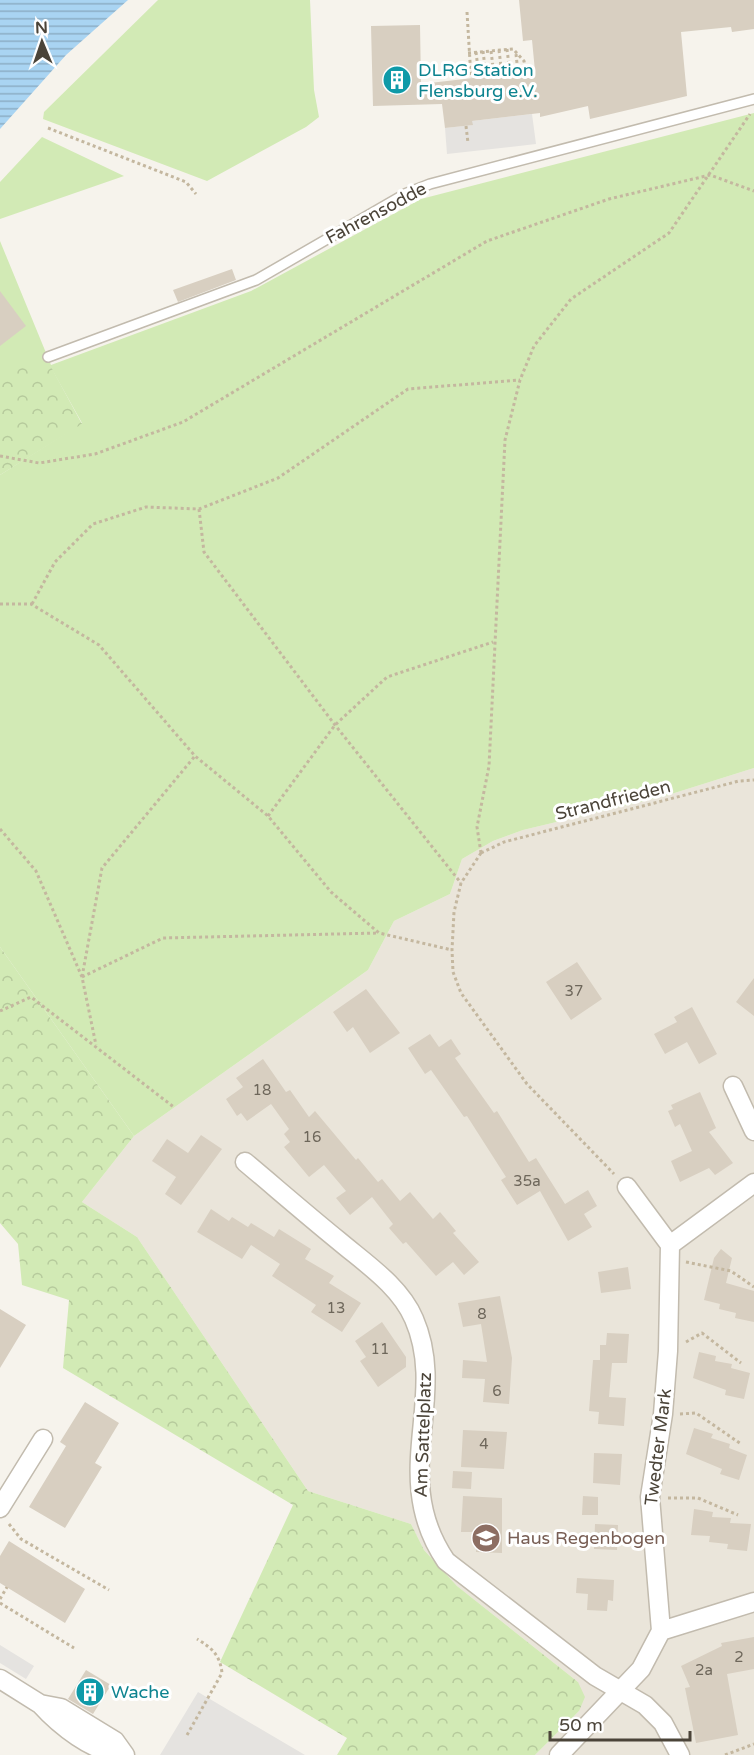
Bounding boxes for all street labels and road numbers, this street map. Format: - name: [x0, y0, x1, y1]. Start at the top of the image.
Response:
- street label: Fahrensodde: [322, 177, 430, 249]
- street label: Strandfrieden: [553, 775, 673, 825]
- street label: Am Sattelplatz: [410, 1372, 436, 1498]
- street label: Twedter Mark: [640, 1387, 676, 1507]

